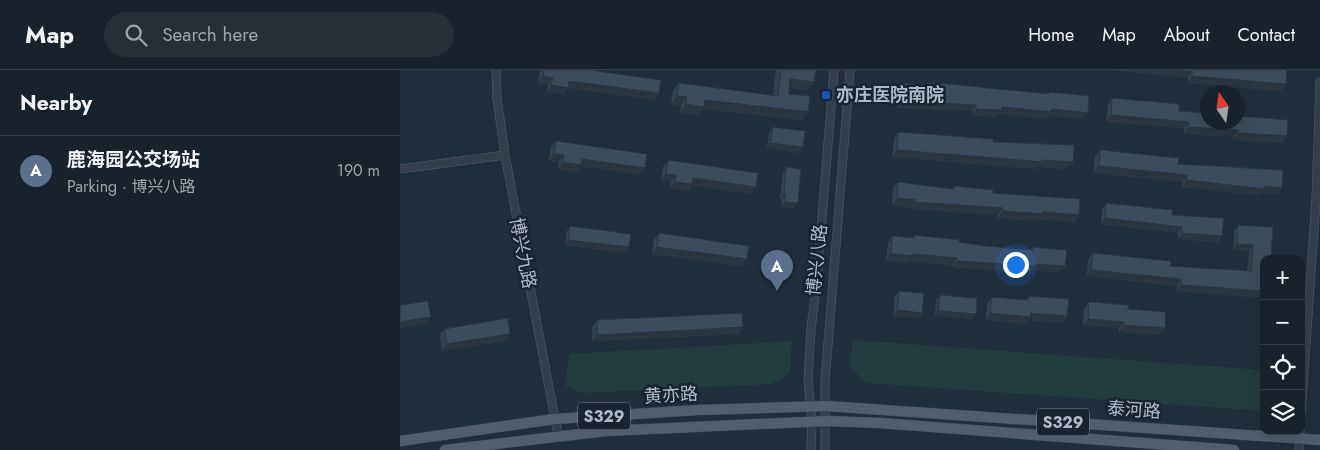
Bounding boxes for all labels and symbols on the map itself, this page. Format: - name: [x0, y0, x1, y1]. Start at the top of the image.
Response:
- place label: 亦庄医院南院: [836, 82, 944, 108]
- north arrow: [1200, 85, 1245, 130]
- marker: 亦庄医院南院: [820, 89, 832, 101]
- street label: 博兴九路: [503, 215, 543, 291]
- street label: 博兴八路: [800, 223, 834, 297]
- pin: A: [761, 250, 793, 291]
- your location: [1003, 252, 1029, 278]
- street label: 黄亦路: [643, 381, 699, 409]
- street label: 泰河路: [1106, 395, 1162, 425]
- road number: S329: [578, 402, 630, 430]
- road number: S329: [1037, 408, 1089, 436]

